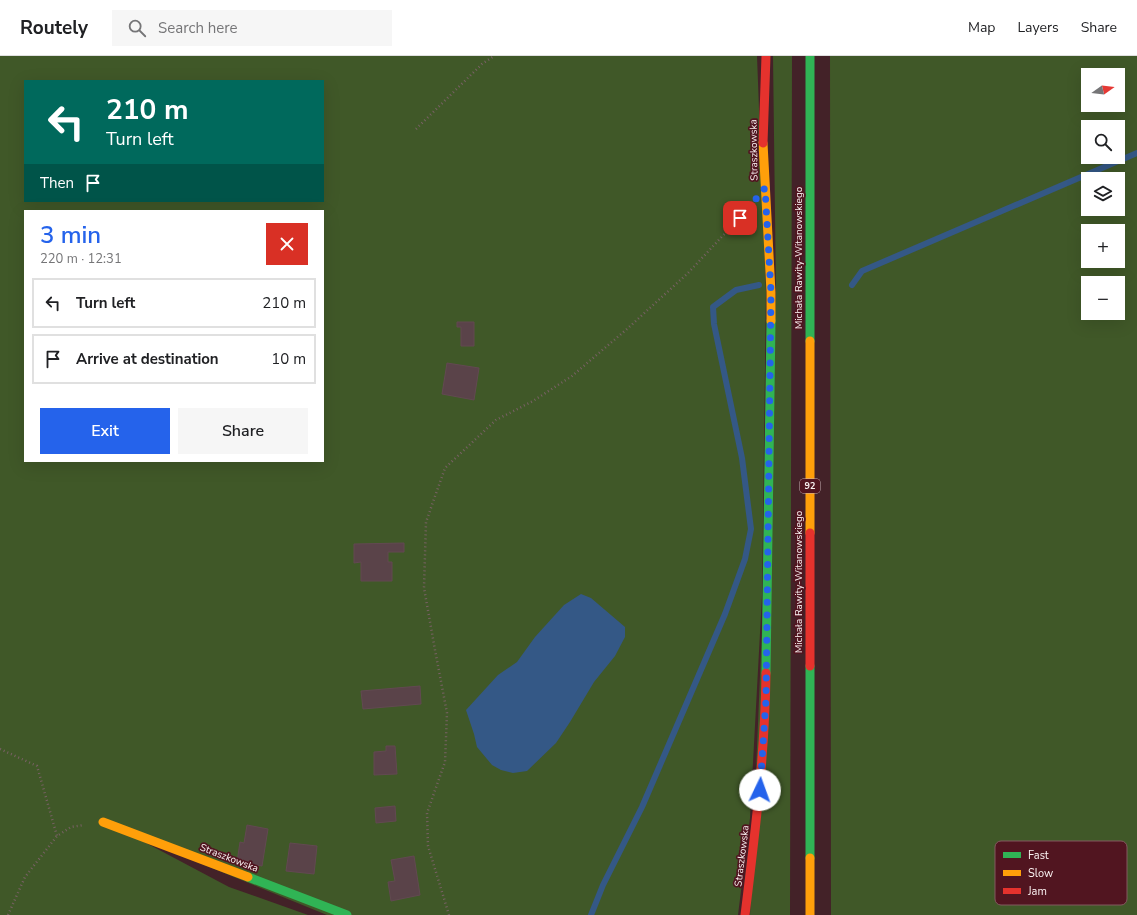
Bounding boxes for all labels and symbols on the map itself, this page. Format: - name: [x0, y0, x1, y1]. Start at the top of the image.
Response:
- north arrow: [1081, 68, 1125, 112]
- street label: Straszkowska: [746, 119, 762, 181]
- street label: Michała Rawity-Witanowskiego: [792, 186, 806, 329]
- pin: [723, 201, 757, 235]
- road number: 92: [800, 479, 820, 493]
- street label: Michała Rawity-Witanowskiego: [792, 510, 806, 653]
- position arrow: [739, 769, 781, 811]
- street label: Straszkowska: [731, 825, 753, 887]
- street label: Straszkowska: [198, 840, 260, 876]
- legend: [995, 841, 1127, 905]
- text: Fast: [1028, 848, 1049, 863]
- text: Slow: [1028, 866, 1053, 881]
- text: Jam: [1027, 884, 1047, 899]

